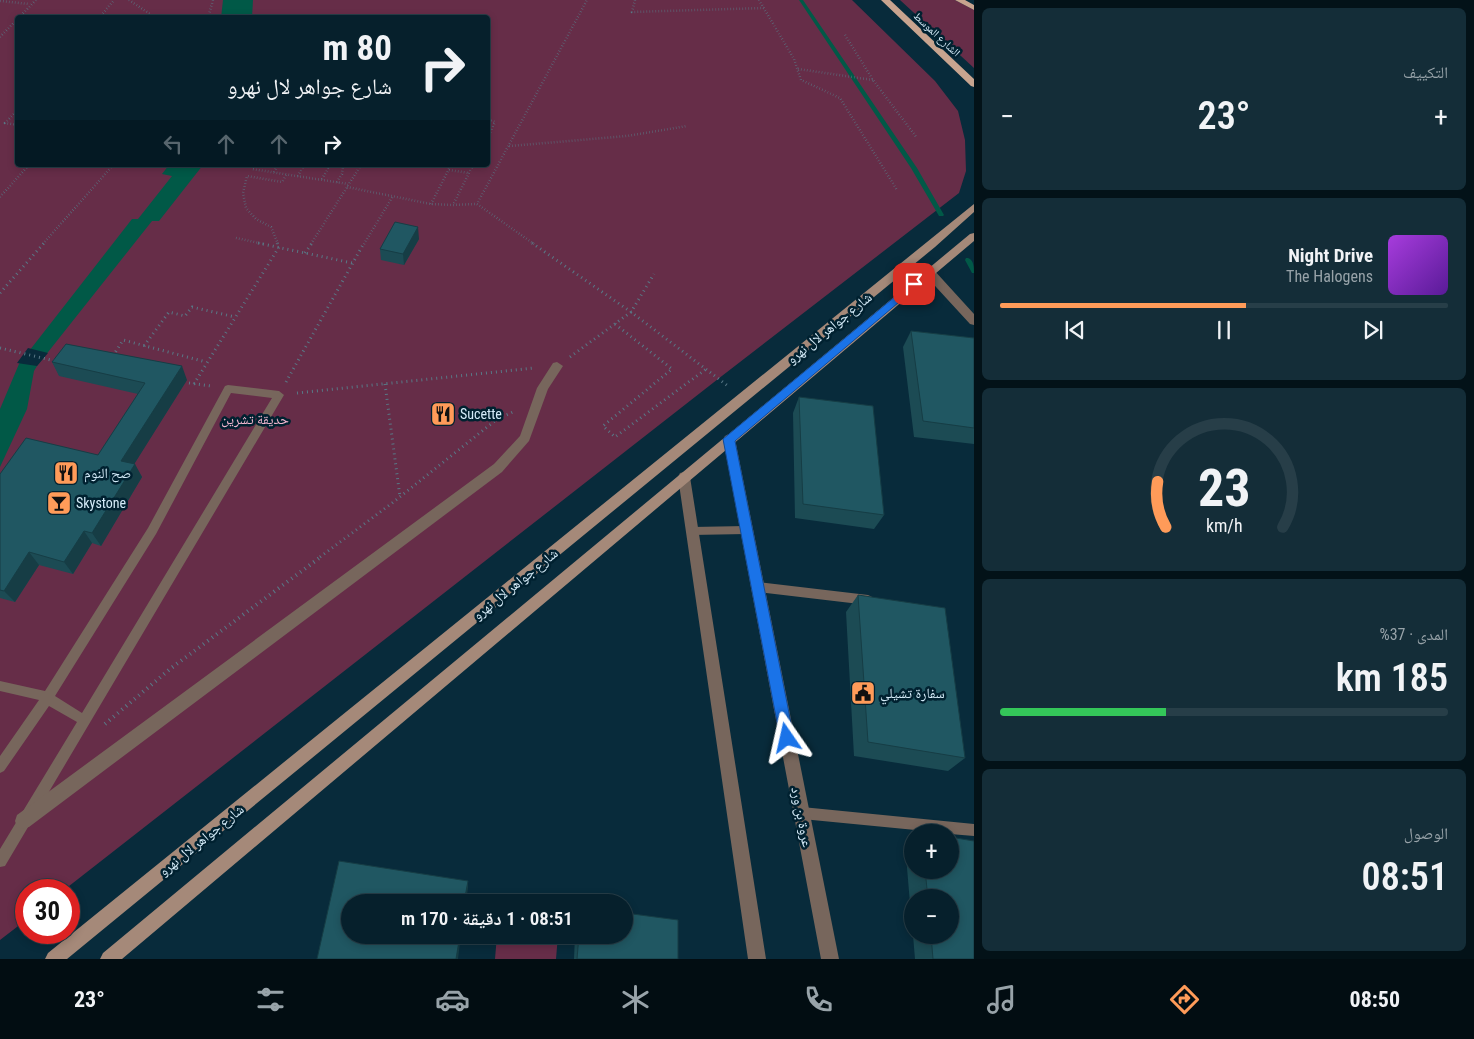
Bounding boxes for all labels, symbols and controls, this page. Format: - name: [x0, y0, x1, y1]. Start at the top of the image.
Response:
- street label: الشارع الموسط: [911, 10, 963, 59]
- text: 80 m: [323, 28, 392, 69]
- icon: right: [410, 35, 475, 100]
- text: التكييف: [1403, 63, 1448, 82]
- text: شارع جواهر لال نهرو: [227, 74, 392, 99]
- text: 23°: [1198, 94, 1250, 138]
- text: −: [1000, 100, 1014, 133]
- text: +: [1434, 100, 1448, 133]
- icon: left: [159, 130, 187, 158]
- icon: ahead: [212, 130, 240, 158]
- icon: ahead: [265, 130, 293, 158]
- icon: right: [318, 130, 346, 158]
- text: Night Drive: [1288, 244, 1373, 267]
- pin: [893, 263, 935, 305]
- text: The Halogens: [1286, 267, 1373, 286]
- icon: arrive: [900, 270, 928, 298]
- street label: شارع جواهر لال نهرو: [783, 289, 876, 369]
- icon: previous: [1061, 316, 1089, 344]
- icon: pause: [1210, 316, 1238, 344]
- icon: next: [1359, 316, 1387, 344]
- restaurant icon: Sucette: [430, 401, 456, 427]
- place label: Sucette: [460, 406, 502, 422]
- park label: حديقة تشرين: [221, 411, 289, 428]
- text: 23: [1198, 458, 1250, 519]
- restaurant icon: صح النوم: [53, 460, 79, 486]
- place label: صح النوم: [84, 465, 131, 483]
- bar icon: Skystone: [46, 490, 72, 516]
- place label: Skystone: [76, 495, 127, 511]
- text: km/h: [1206, 515, 1242, 536]
- street label: شارع جواهر لال نهرو: [469, 545, 562, 625]
- text: المدى · 37%: [1380, 625, 1448, 644]
- text: 185 km: [1336, 656, 1448, 700]
- public building icon: سفارة تشيلي: [850, 680, 876, 706]
- place label: سفارة تشيلي: [880, 685, 945, 705]
- position arrow: [760, 711, 812, 763]
- street label: عروة بن ورد: [787, 785, 816, 849]
- street label: شارع جواهر لال نهرو: [155, 801, 248, 881]
- map controls: [904, 824, 959, 944]
- button: +: [904, 824, 959, 879]
- text: الوصول: [1404, 824, 1448, 843]
- text: 08:51: [1362, 855, 1448, 899]
- speed limit sign: 30: [15, 879, 80, 944]
- button: −: [904, 889, 959, 944]
- text: 08:51 · 1 دقيقة · 170 m: [401, 907, 573, 930]
- icon: filters: [253, 982, 288, 1017]
- icon: car: [435, 982, 470, 1017]
- icon: climate: [618, 982, 653, 1017]
- icon: phone: [801, 982, 836, 1017]
- icon: music: [984, 982, 1019, 1017]
- icon: directions: [1167, 982, 1202, 1017]
- text: 23°: [74, 987, 105, 1012]
- text: 08:50: [1350, 987, 1400, 1012]

